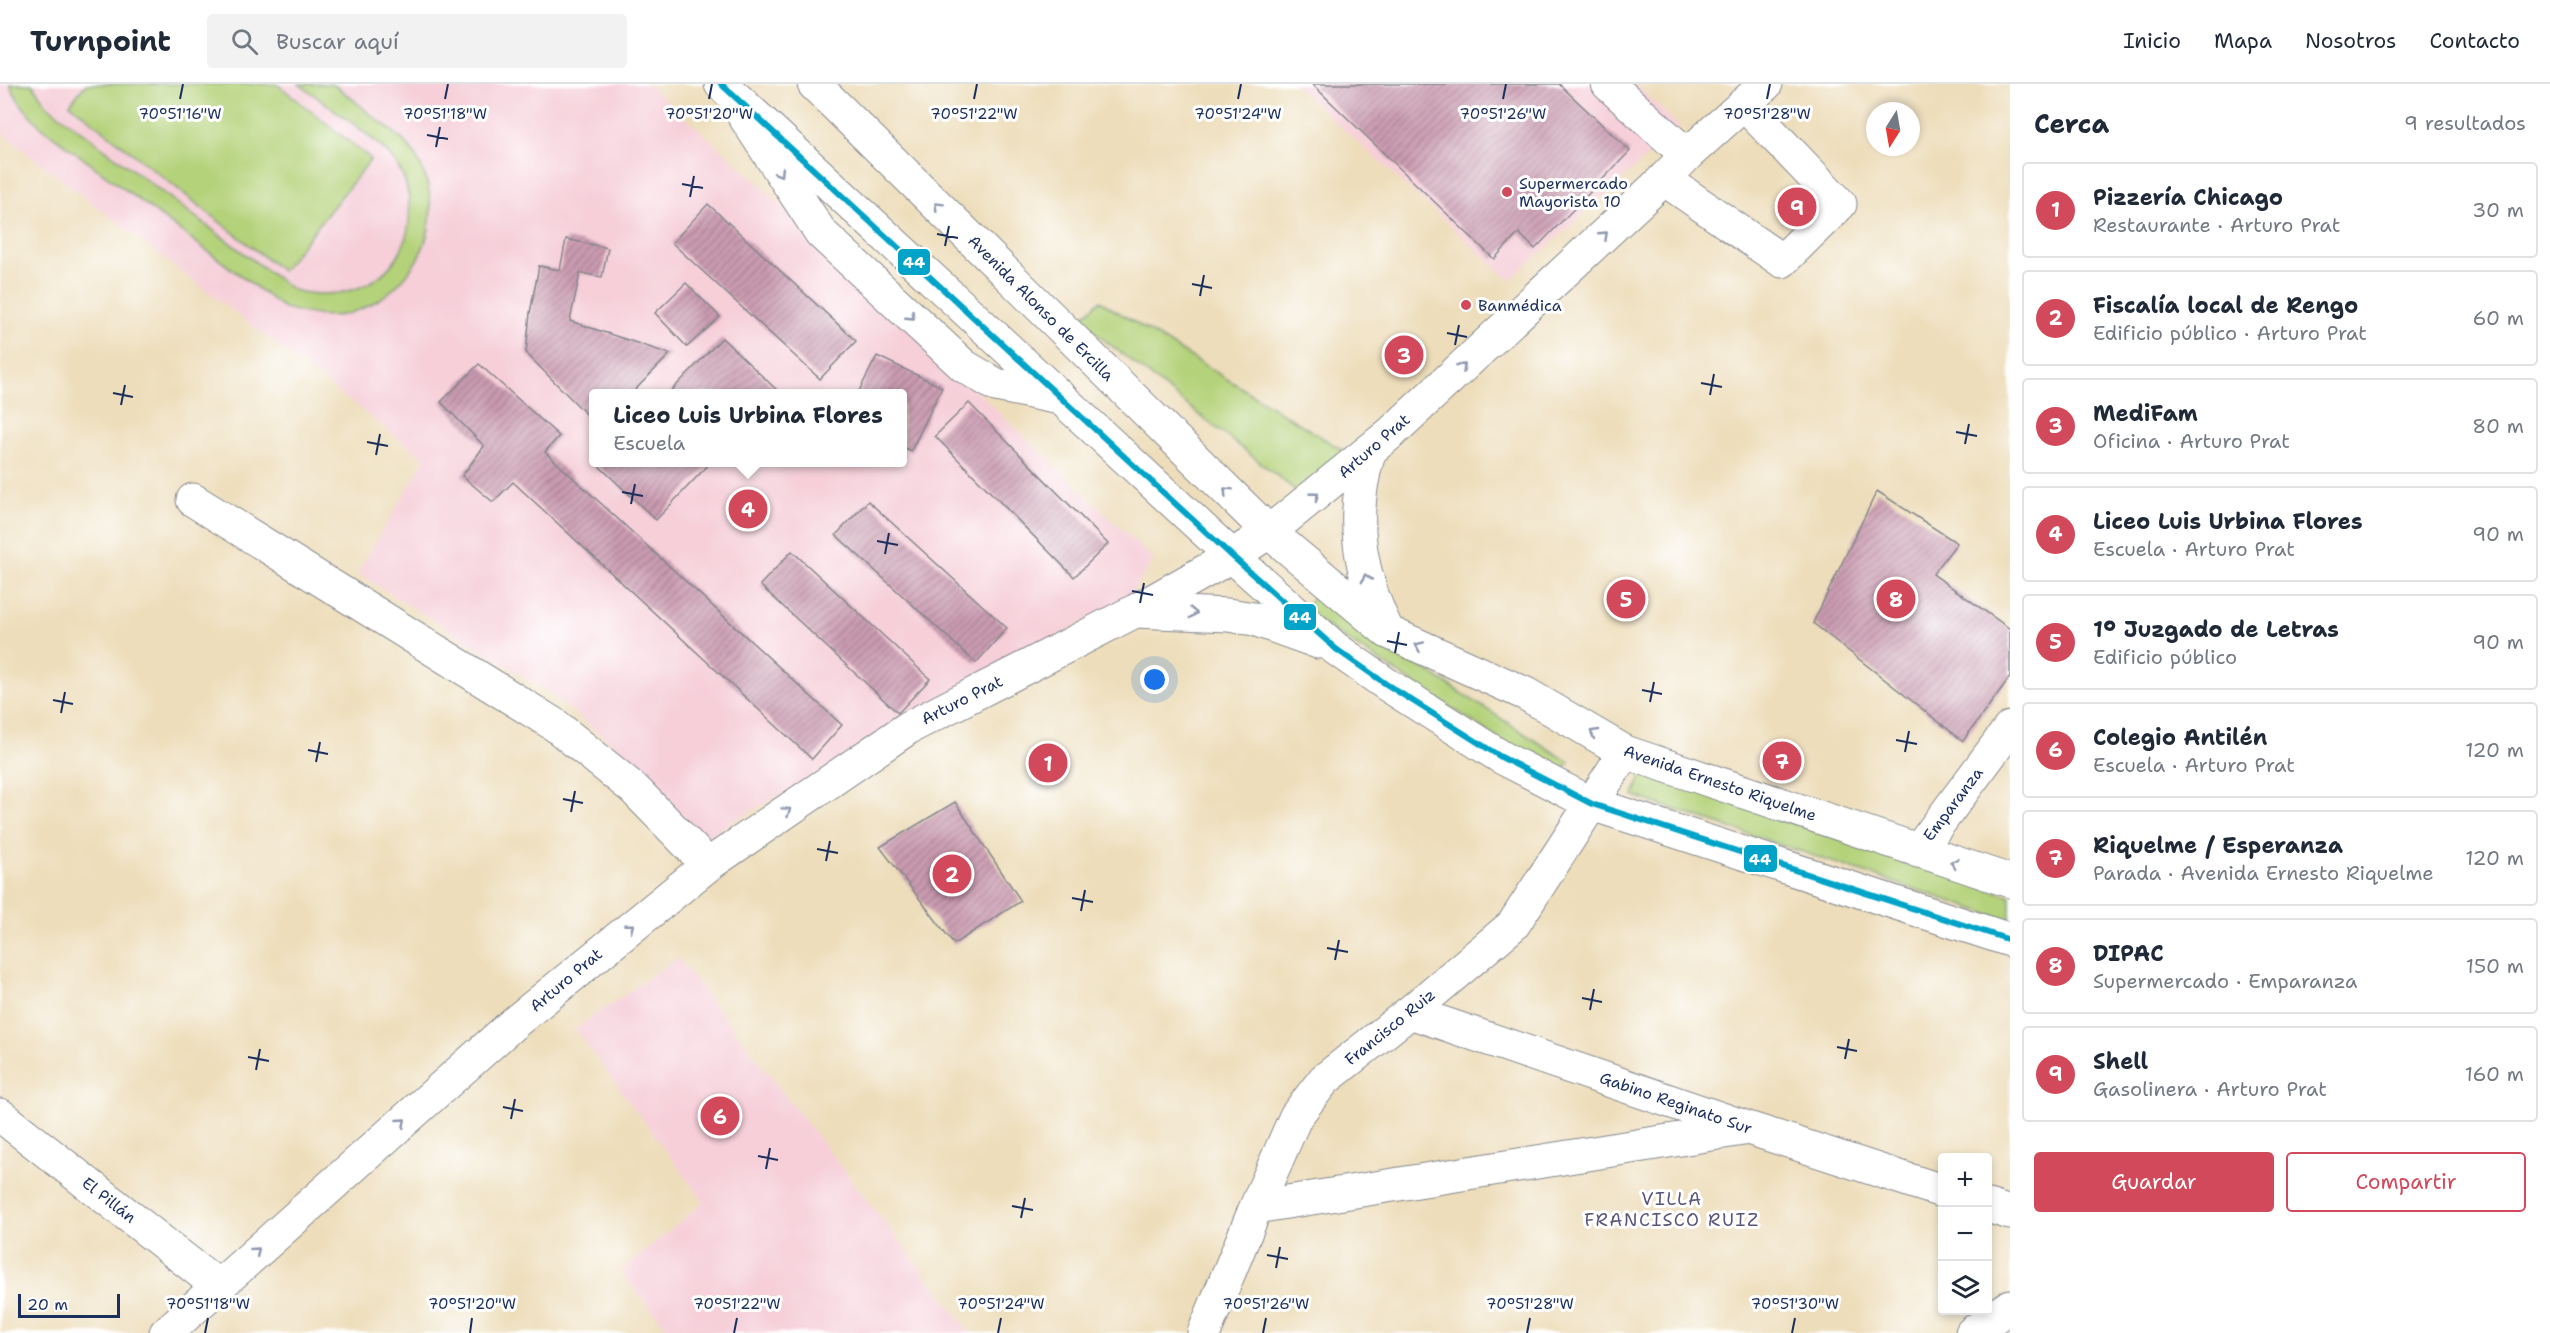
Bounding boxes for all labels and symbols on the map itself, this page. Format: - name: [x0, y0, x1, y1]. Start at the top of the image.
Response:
- north arrow: [1866, 102, 1920, 156]
- text: 70°51'16"W: [138, 104, 222, 124]
- text: 70°51'18"W: [403, 104, 487, 124]
- text: 70°51'20"W: [665, 104, 753, 124]
- text: 70°51'22"W: [930, 104, 1018, 124]
- text: 70°51'24"W: [1194, 104, 1282, 124]
- text: 70°51'26"W: [1460, 104, 1546, 124]
- text: 70°51'28"W: [1723, 104, 1811, 124]
- one-way arrow: [772, 167, 784, 177]
- place label: Supermercado Mayorista 10: [1519, 173, 1628, 212]
- pin: 9: [1778, 184, 1816, 230]
- marker: Supermercado Mayorista 10: [1500, 185, 1514, 199]
- one-way arrow: [935, 203, 946, 214]
- street label: Avenida Alonso de Ercilla: [963, 230, 1119, 386]
- one-way arrow: [1597, 231, 1608, 242]
- line badge: 44: [897, 248, 931, 276]
- text: 44: [903, 252, 925, 273]
- place label: Banmédica: [1478, 295, 1562, 316]
- marker: Banmédica: [1459, 298, 1473, 312]
- one-way arrow: [904, 309, 914, 320]
- pin: 3: [1384, 332, 1424, 378]
- one-way arrow: [1454, 364, 1465, 375]
- street label: Arturo Prat: [1334, 409, 1414, 483]
- pin: 4: [728, 486, 768, 532]
- one-way arrow: [1223, 487, 1234, 498]
- one-way arrow: [1308, 492, 1319, 503]
- one-way arrow: [1361, 573, 1373, 584]
- pin: 5: [1606, 576, 1646, 622]
- pin: 8: [1876, 576, 1916, 622]
- line badge: 44: [1283, 603, 1317, 631]
- one-way arrow: [1189, 607, 1198, 620]
- text: 44: [1289, 607, 1311, 628]
- one-way arrow: [1415, 642, 1426, 654]
- your location: [1140, 665, 1169, 694]
- street label: Arturo Prat: [918, 671, 1006, 729]
- one-way arrow: [1590, 729, 1600, 741]
- pin: 7: [1762, 738, 1802, 784]
- pin: 1: [1028, 740, 1068, 786]
- street label: Avenida Ernesto Riquelme: [1621, 740, 1819, 826]
- street label: Emparanza: [1918, 763, 1988, 845]
- one-way arrow: [780, 807, 791, 818]
- line badge: 44: [1743, 844, 1778, 873]
- text: 44: [1749, 849, 1771, 870]
- pin: 2: [932, 852, 972, 896]
- one-way arrow: [1950, 858, 1960, 870]
- one-way arrow: [623, 924, 634, 935]
- street label: Arturo Prat: [525, 944, 607, 1016]
- street label: Francisco Ruiz: [1341, 984, 1439, 1070]
- street label: Gabino Reginato Sur: [1597, 1067, 1755, 1139]
- pin: 6: [700, 1094, 740, 1138]
- one-way arrow: [395, 1118, 406, 1129]
- street label: El Pillán: [78, 1172, 140, 1228]
- district label: VILLA FRANCISCO RUIZ: [1584, 1187, 1760, 1232]
- one-way arrow: [249, 1247, 260, 1258]
- scale bar: [18, 1291, 120, 1318]
- text: 70°51'18"W: [166, 1294, 250, 1314]
- text: 70°51'20"W: [428, 1294, 516, 1314]
- text: 70°51'22"W: [693, 1294, 781, 1314]
- text: 70°51'24"W: [957, 1294, 1045, 1314]
- text: 70°51'26"W: [1223, 1294, 1309, 1314]
- text: 70°51'28"W: [1486, 1294, 1574, 1314]
- text: 70°51'30"W: [1751, 1294, 1839, 1314]

